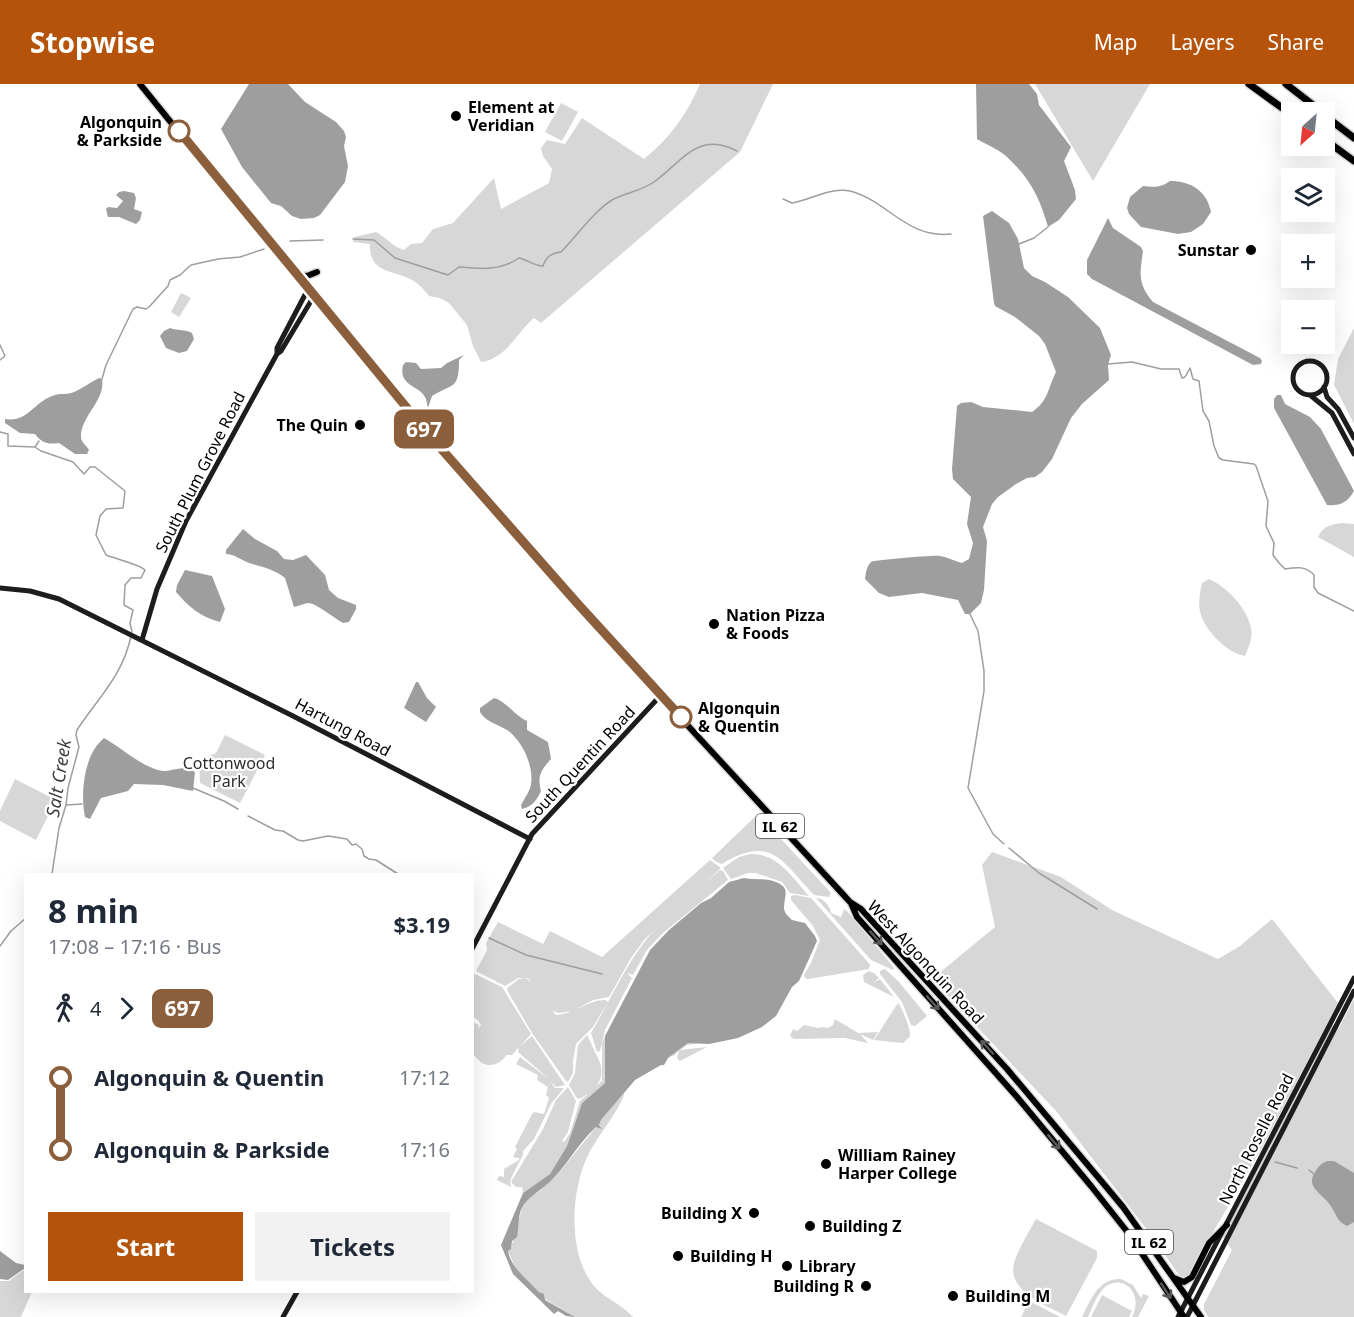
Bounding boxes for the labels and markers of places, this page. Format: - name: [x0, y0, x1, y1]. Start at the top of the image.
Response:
- place label: Element at Veridian: [468, 96, 555, 136]
- marker: Element at Veridian: [449, 109, 463, 123]
- place label: Algonquin & Parkside: [77, 111, 162, 151]
- marker: Algonquin & Parkside: [168, 120, 190, 142]
- place label: Sunstar: [1178, 239, 1239, 261]
- marker: Sunstar: [1244, 243, 1258, 257]
- place label: The Quin: [276, 414, 348, 436]
- marker: The Quin: [353, 418, 367, 432]
- place label: Nation Pizza & Foods: [726, 604, 825, 644]
- marker: Nation Pizza & Foods: [707, 617, 721, 631]
- place label: Algonquin & Quentin: [698, 697, 780, 737]
- marker: Algonquin & Quentin: [670, 706, 692, 728]
- place label: William Rainey Harper College: [838, 1144, 957, 1184]
- marker: William Rainey Harper College: [819, 1157, 833, 1171]
- place label: Building X: [661, 1202, 742, 1224]
- marker: Building X: [747, 1206, 761, 1220]
- place label: Building Z: [822, 1215, 901, 1237]
- marker: Building Z: [803, 1219, 817, 1233]
- place label: Building H: [690, 1245, 772, 1267]
- marker: Building H: [671, 1249, 685, 1263]
- place label: Library: [799, 1255, 856, 1277]
- marker: Library: [780, 1259, 794, 1273]
- place label: Building R: [773, 1275, 855, 1297]
- marker: Building R: [859, 1279, 873, 1293]
- place label: Building M: [965, 1285, 1050, 1307]
- marker: Building M: [946, 1289, 960, 1303]

